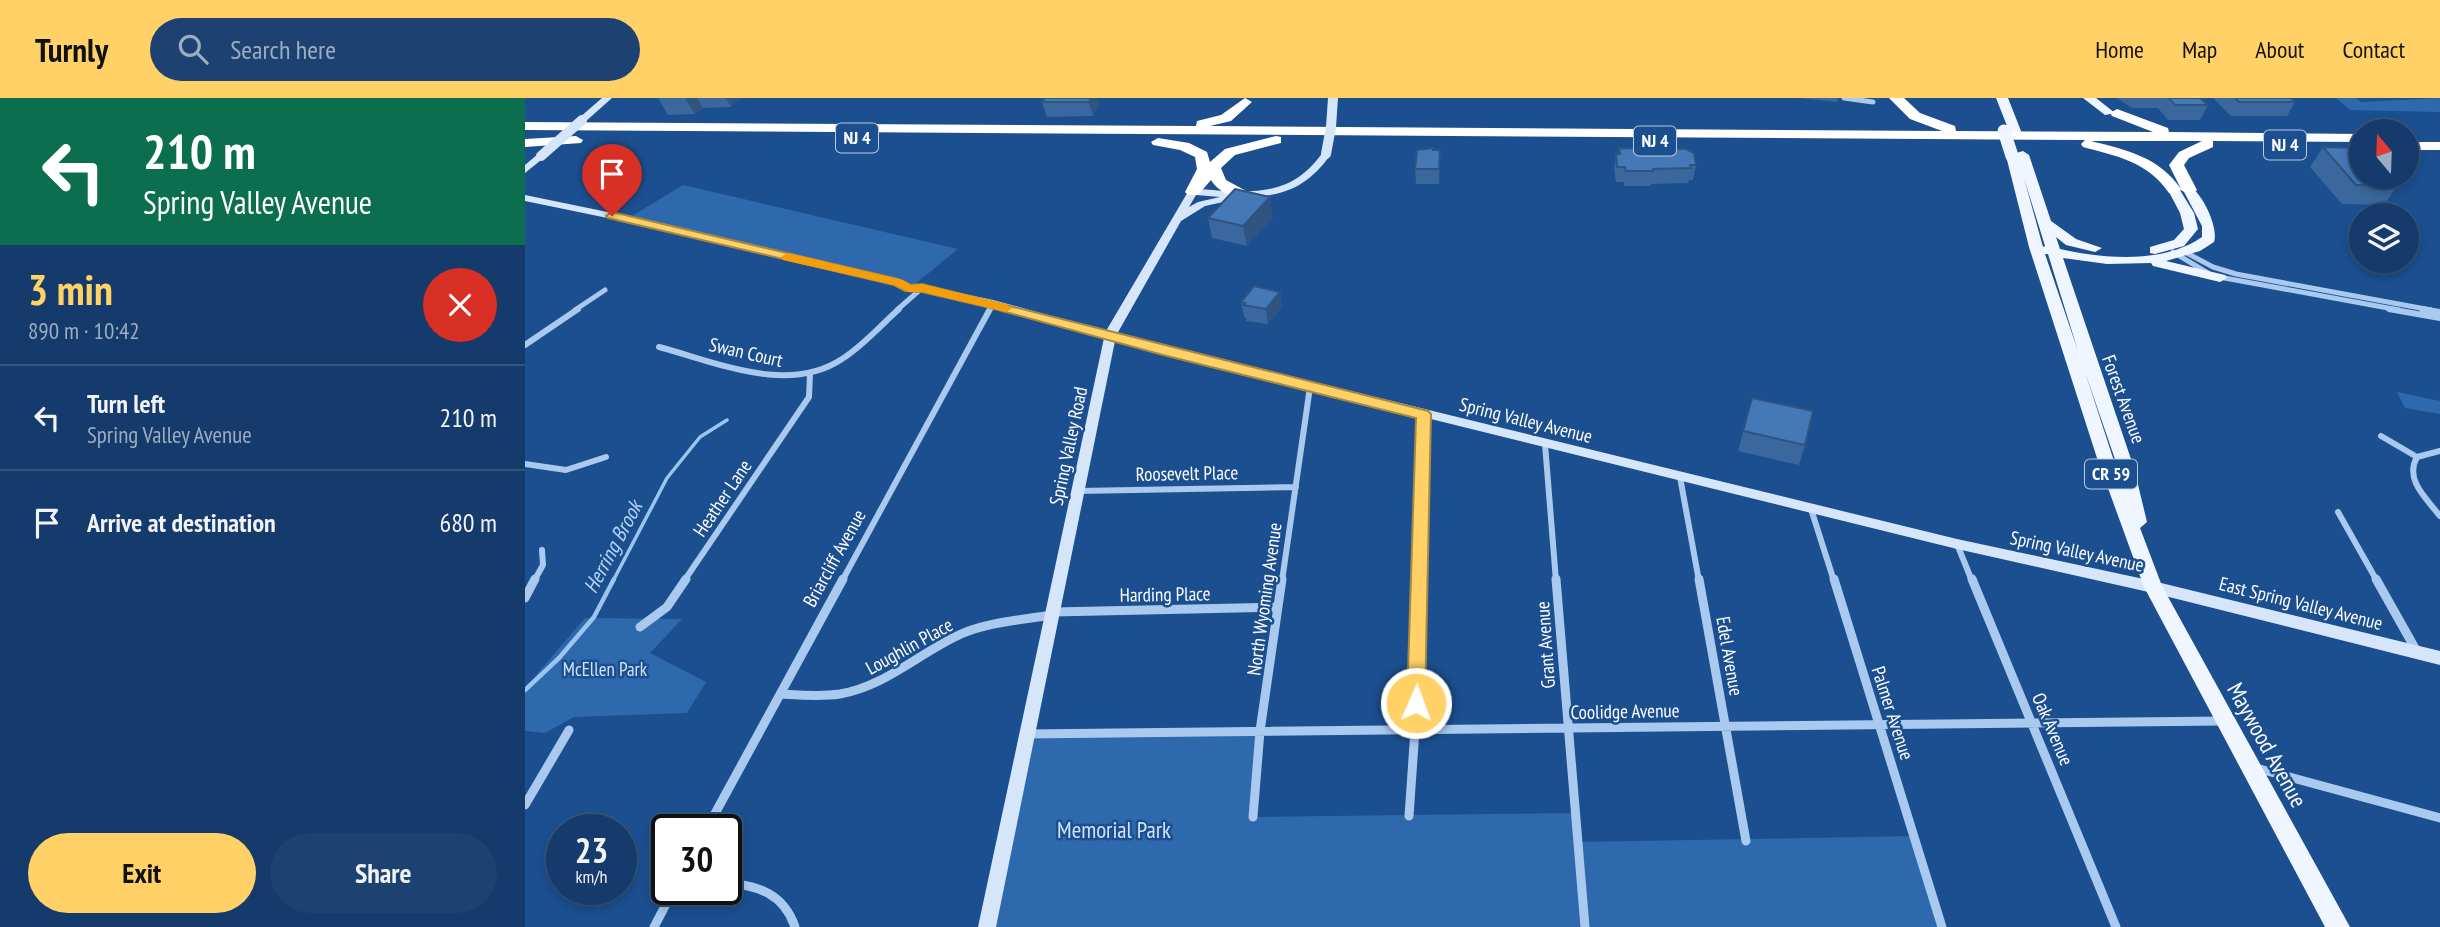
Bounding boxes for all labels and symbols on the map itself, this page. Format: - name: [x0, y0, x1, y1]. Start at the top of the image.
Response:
- north arrow: [2349, 119, 2419, 189]
- road number: NJ 4: [836, 124, 878, 153]
- road number: NJ 4: [1634, 126, 1676, 156]
- road number: NJ 4: [2264, 130, 2306, 160]
- pin: [582, 144, 642, 216]
- street label: Swan Court: [707, 332, 786, 372]
- street label: Forest Avenue: [2097, 352, 2151, 447]
- street label: Spring Valley Road: [1044, 384, 1092, 508]
- street label: Spring Valley Avenue: [1457, 392, 1595, 448]
- street label: Heather Lane: [688, 455, 757, 541]
- street label: Roosevelt Place: [1136, 460, 1239, 486]
- road number: CR 59: [2085, 460, 2137, 488]
- water label: Herring Brook: [577, 493, 649, 598]
- street label: Briarcliff Avenue: [797, 505, 871, 611]
- street label: North Wyoming Avenue: [1241, 521, 1287, 677]
- street label: Spring Valley Avenue: [2008, 525, 2146, 577]
- street label: East Spring Valley Avenue: [2217, 571, 2385, 635]
- street label: Harding Place: [1119, 581, 1211, 607]
- street label: Grant Avenue: [1530, 600, 1560, 689]
- street label: Loughlin Place: [861, 612, 957, 680]
- street label: Edel Avenue: [1711, 614, 1749, 698]
- park label: McEllen Park: [563, 657, 648, 681]
- street label: Palmer Avenue: [1867, 663, 1919, 763]
- position arrow: [1379, 666, 1453, 740]
- street label: Maywood Avenue: [2221, 677, 2314, 812]
- street label: Oak Avenue: [2027, 689, 2079, 769]
- street label: Coolidge Avenue: [1570, 698, 1680, 724]
- speed limit sign: 30: [651, 814, 742, 905]
- park label: Memorial Park: [1057, 815, 1171, 844]

